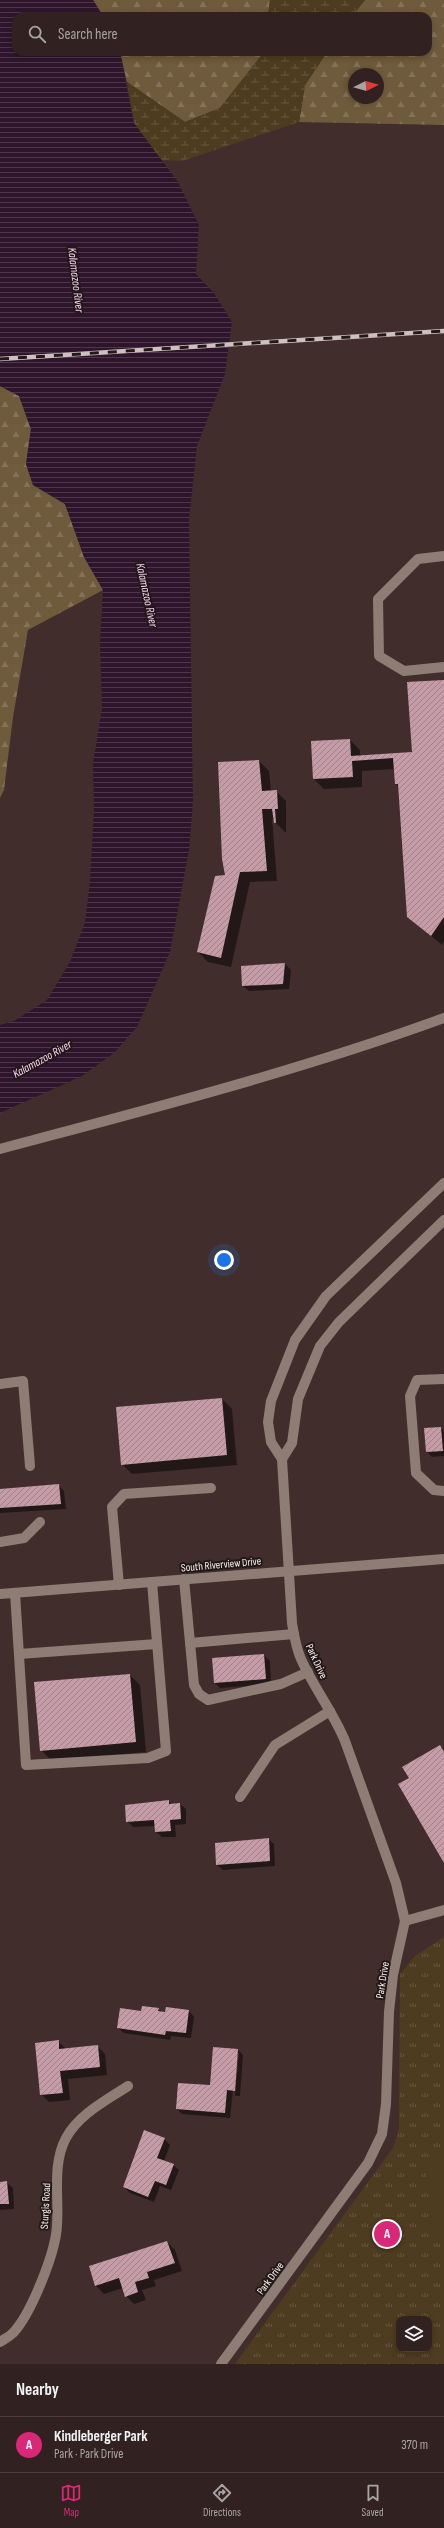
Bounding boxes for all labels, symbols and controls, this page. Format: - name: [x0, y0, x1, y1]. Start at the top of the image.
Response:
- search box: [12, 12, 432, 56]
- icon: search: [26, 23, 48, 45]
- text: Search here: [58, 25, 118, 44]
- north arrow: [348, 68, 384, 104]
- water label: Kalamazoo River: [64, 247, 87, 314]
- water label: Kalamazoo River: [132, 562, 161, 629]
- water label: Kalamazoo River: [10, 1037, 75, 1082]
- your location: [214, 1250, 234, 1270]
- street label: South Riverview Drive: [180, 1555, 262, 1574]
- street label: Park Drive: [303, 1642, 330, 1681]
- street label: Park Drive: [373, 1961, 392, 1999]
- street label: Sturgis Road: [38, 2182, 53, 2229]
- pin: A: [374, 2219, 400, 2249]
- street label: Park Drive: [254, 2259, 287, 2297]
- map controls: [396, 2316, 432, 2352]
- button: layers: [396, 2316, 432, 2352]
- text: Nearby: [16, 2380, 59, 2400]
- text: Kindleberger Park: [54, 2427, 148, 2446]
- text: A: [26, 2437, 32, 2453]
- text: 370 m: [401, 2437, 428, 2453]
- text: Park · Park Drive: [54, 2446, 124, 2462]
- tab: Map: [60, 2482, 82, 2519]
- tab: Directions: [203, 2482, 241, 2519]
- tab: Saved: [362, 2482, 384, 2519]

